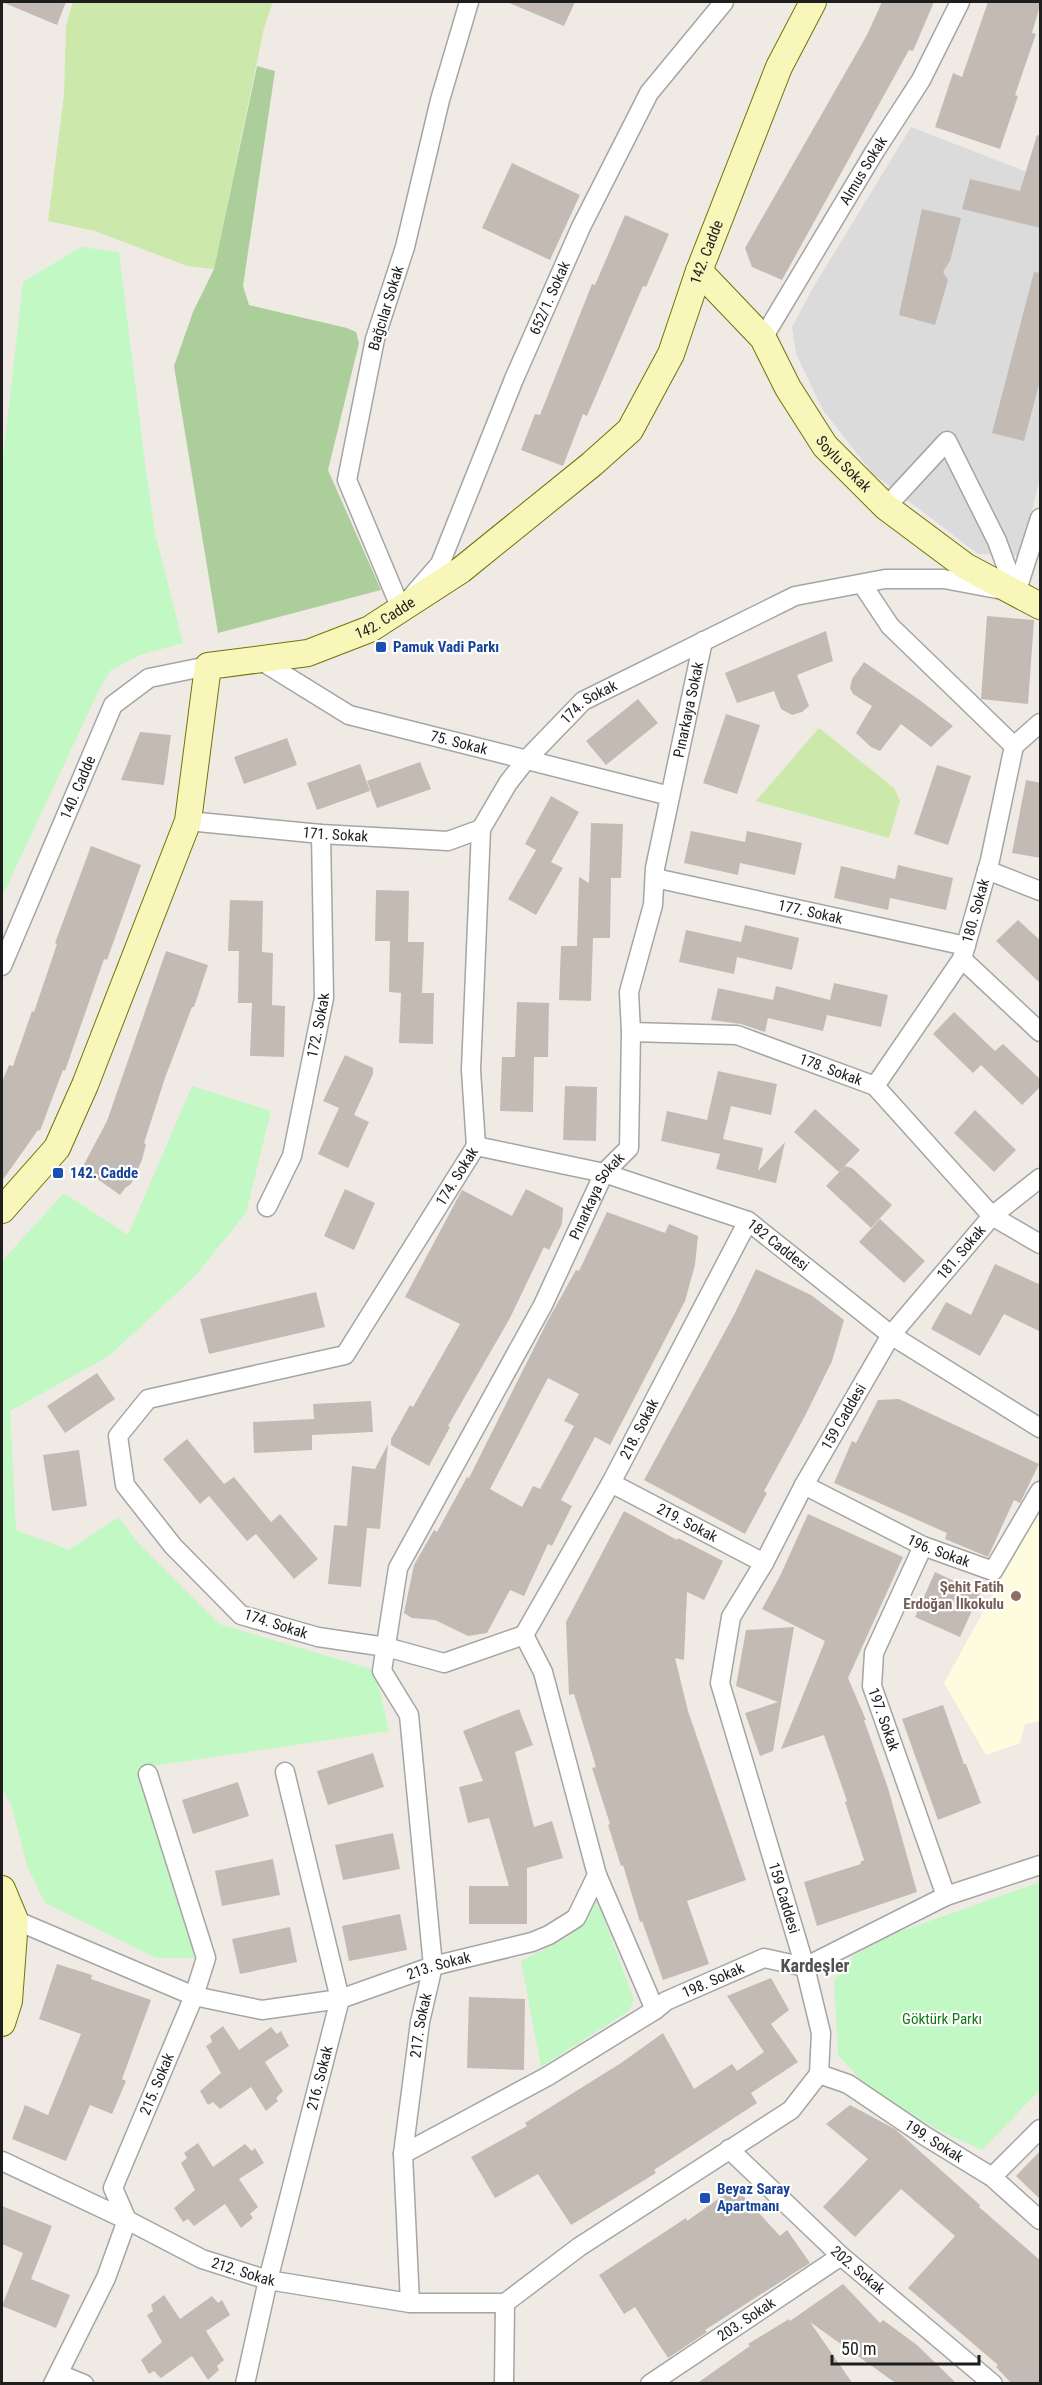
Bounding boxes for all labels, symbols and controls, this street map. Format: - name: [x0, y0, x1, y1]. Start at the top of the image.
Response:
- street label: Almus Sokak: [836, 133, 891, 208]
- street label: 142. Cadde: [686, 218, 727, 287]
- street label: 652/1. Sokak: [526, 258, 574, 338]
- street label: Bağcılar Sokak: [365, 263, 408, 353]
- street label: Soylu Sokak: [812, 433, 875, 496]
- street label: 142. Cadde: [352, 593, 418, 643]
- place label: Pamuk Vadi Parkı: [393, 638, 499, 656]
- marker: Pamuk Vadi Parkı: [374, 640, 388, 654]
- street label: Pınarkaya Sokak: [670, 660, 707, 759]
- street label: 174. Sokak: [557, 676, 620, 728]
- street label: 75. Sokak: [428, 727, 490, 759]
- street label: 140. Cadde: [56, 753, 99, 822]
- street label: 171. Sokak: [302, 823, 369, 846]
- street label: 180. Sokak: [958, 877, 993, 945]
- street label: 177. Sokak: [776, 896, 845, 928]
- street label: 172. Sokak: [303, 993, 333, 1059]
- street label: 178. Sokak: [797, 1050, 865, 1090]
- street label: 174. Sokak: [432, 1144, 482, 1209]
- street label: Pınarkaya Sokak: [566, 1149, 628, 1242]
- place label: 142. Cadde: [70, 1164, 138, 1182]
- marker: 142. Cadde: [51, 1166, 65, 1180]
- street label: 182 Caddesi: [744, 1215, 812, 1275]
- street label: 181. Sokak: [933, 1221, 989, 1283]
- street label: 159 Caddesi: [817, 1380, 870, 1453]
- street label: 218. Sokak: [616, 1396, 663, 1462]
- street label: 219. Sokak: [654, 1500, 721, 1546]
- street label: 196. Sokak: [904, 1530, 972, 1571]
- place label: Şehit Fatih Erdoğan İlkokulu: [903, 1578, 1004, 1613]
- marker: Şehit Fatih Erdoğan İlkokulu: [1009, 1589, 1023, 1603]
- street label: 174. Sokak: [242, 1605, 310, 1643]
- street label: 197. Sokak: [864, 1685, 903, 1753]
- street label: 159 Caddesi: [765, 1860, 803, 1936]
- street label: 213. Sokak: [404, 1948, 473, 1984]
- district label: Kardeşler: [780, 1955, 850, 1976]
- street label: 198. Sokak: [679, 1959, 747, 2002]
- street label: 217. Sokak: [406, 1991, 436, 2059]
- park label: Göktürk Parkı: [902, 2010, 982, 2028]
- street label: 216. Sokak: [303, 2044, 337, 2112]
- street label: 215. Sokak: [136, 2050, 178, 2118]
- street label: 199. Sokak: [901, 2116, 967, 2166]
- place label: Beyaz Saray Apartmanı: [717, 2180, 790, 2215]
- marker: Beyaz Saray Apartmanı: [698, 2191, 712, 2205]
- street label: 202. Sokak: [827, 2242, 889, 2298]
- street label: 212. Sokak: [209, 2254, 276, 2290]
- street label: 203. Sokak: [714, 2294, 779, 2345]
- scale bar: [832, 2328, 979, 2366]
- text: 50 m: [841, 2338, 876, 2359]

